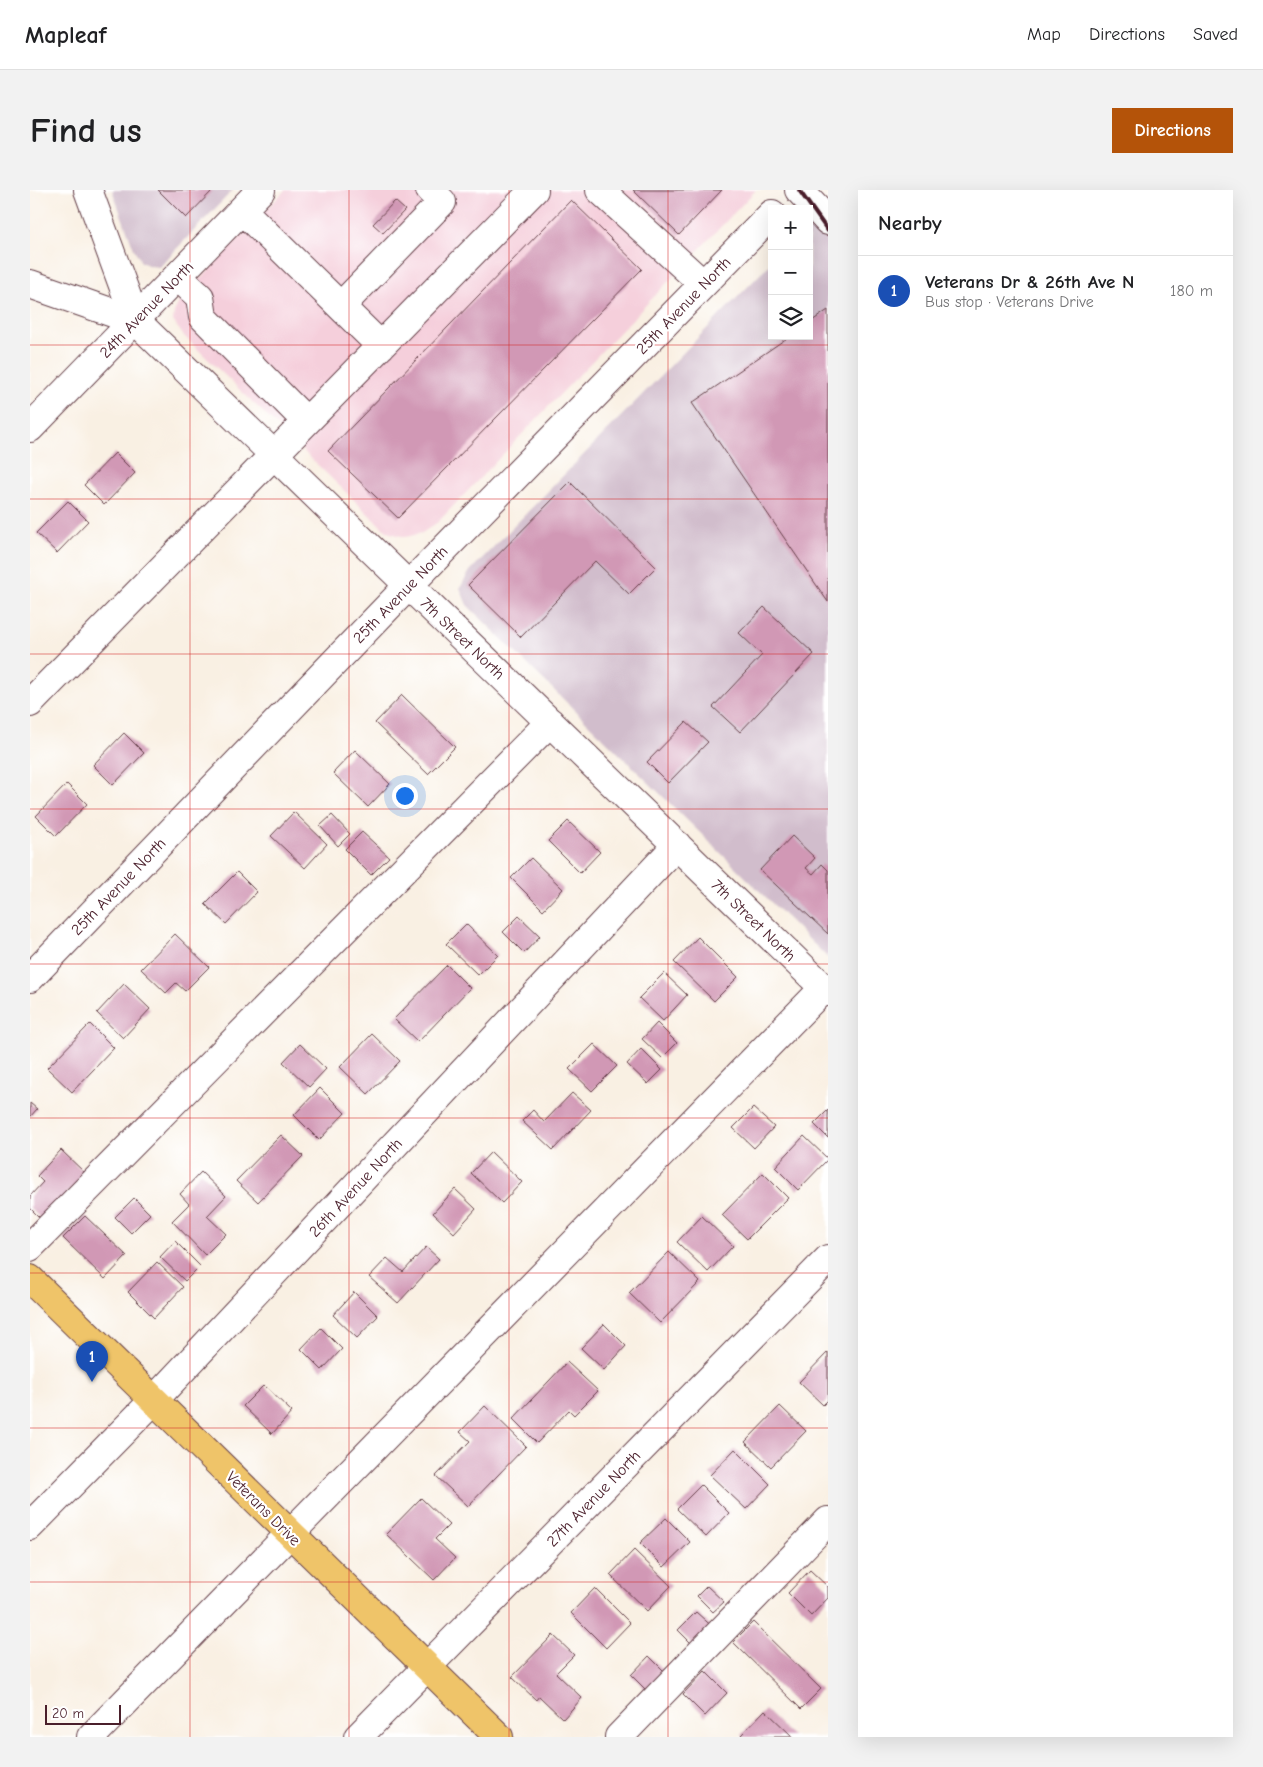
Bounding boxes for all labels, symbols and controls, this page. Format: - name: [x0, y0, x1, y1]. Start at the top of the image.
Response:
- text: Mapleaf: [25, 21, 106, 49]
- text: Map: [1027, 24, 1061, 45]
- text: Directions: [1089, 24, 1165, 45]
- text: Saved: [1193, 24, 1238, 45]
- button: Directions: [1112, 108, 1233, 153]
- text: Find us: [30, 110, 142, 151]
- map controls: [768, 205, 813, 340]
- button: +: [768, 205, 813, 250]
- text: Nearby: [878, 211, 942, 235]
- button: −: [768, 250, 813, 295]
- street label: 25th Avenue North: [633, 253, 735, 358]
- street label: 24th Avenue North: [96, 258, 197, 362]
- text: Veterans Dr & 26th Ave N: [925, 271, 1134, 293]
- text: 1: [891, 282, 897, 300]
- text: 180 m: [1170, 282, 1213, 300]
- text: Bus stop · Veterans Drive: [925, 293, 1094, 311]
- button: layers: [768, 295, 813, 340]
- street label: 25th Avenue North: [350, 542, 452, 647]
- street label: 7th Street North: [417, 594, 508, 683]
- your location: [392, 783, 418, 809]
- street label: 25th Avenue North: [68, 834, 170, 939]
- street label: 7th Street North: [708, 876, 799, 965]
- street label: 26th Avenue North: [305, 1135, 406, 1241]
- pin: 1: [76, 1341, 108, 1382]
- street label: 27th Avenue North: [543, 1447, 644, 1551]
- street label: Veterans Drive: [223, 1468, 304, 1549]
- scale bar: [45, 1702, 121, 1725]
- text: 20 m: [52, 1705, 84, 1722]

